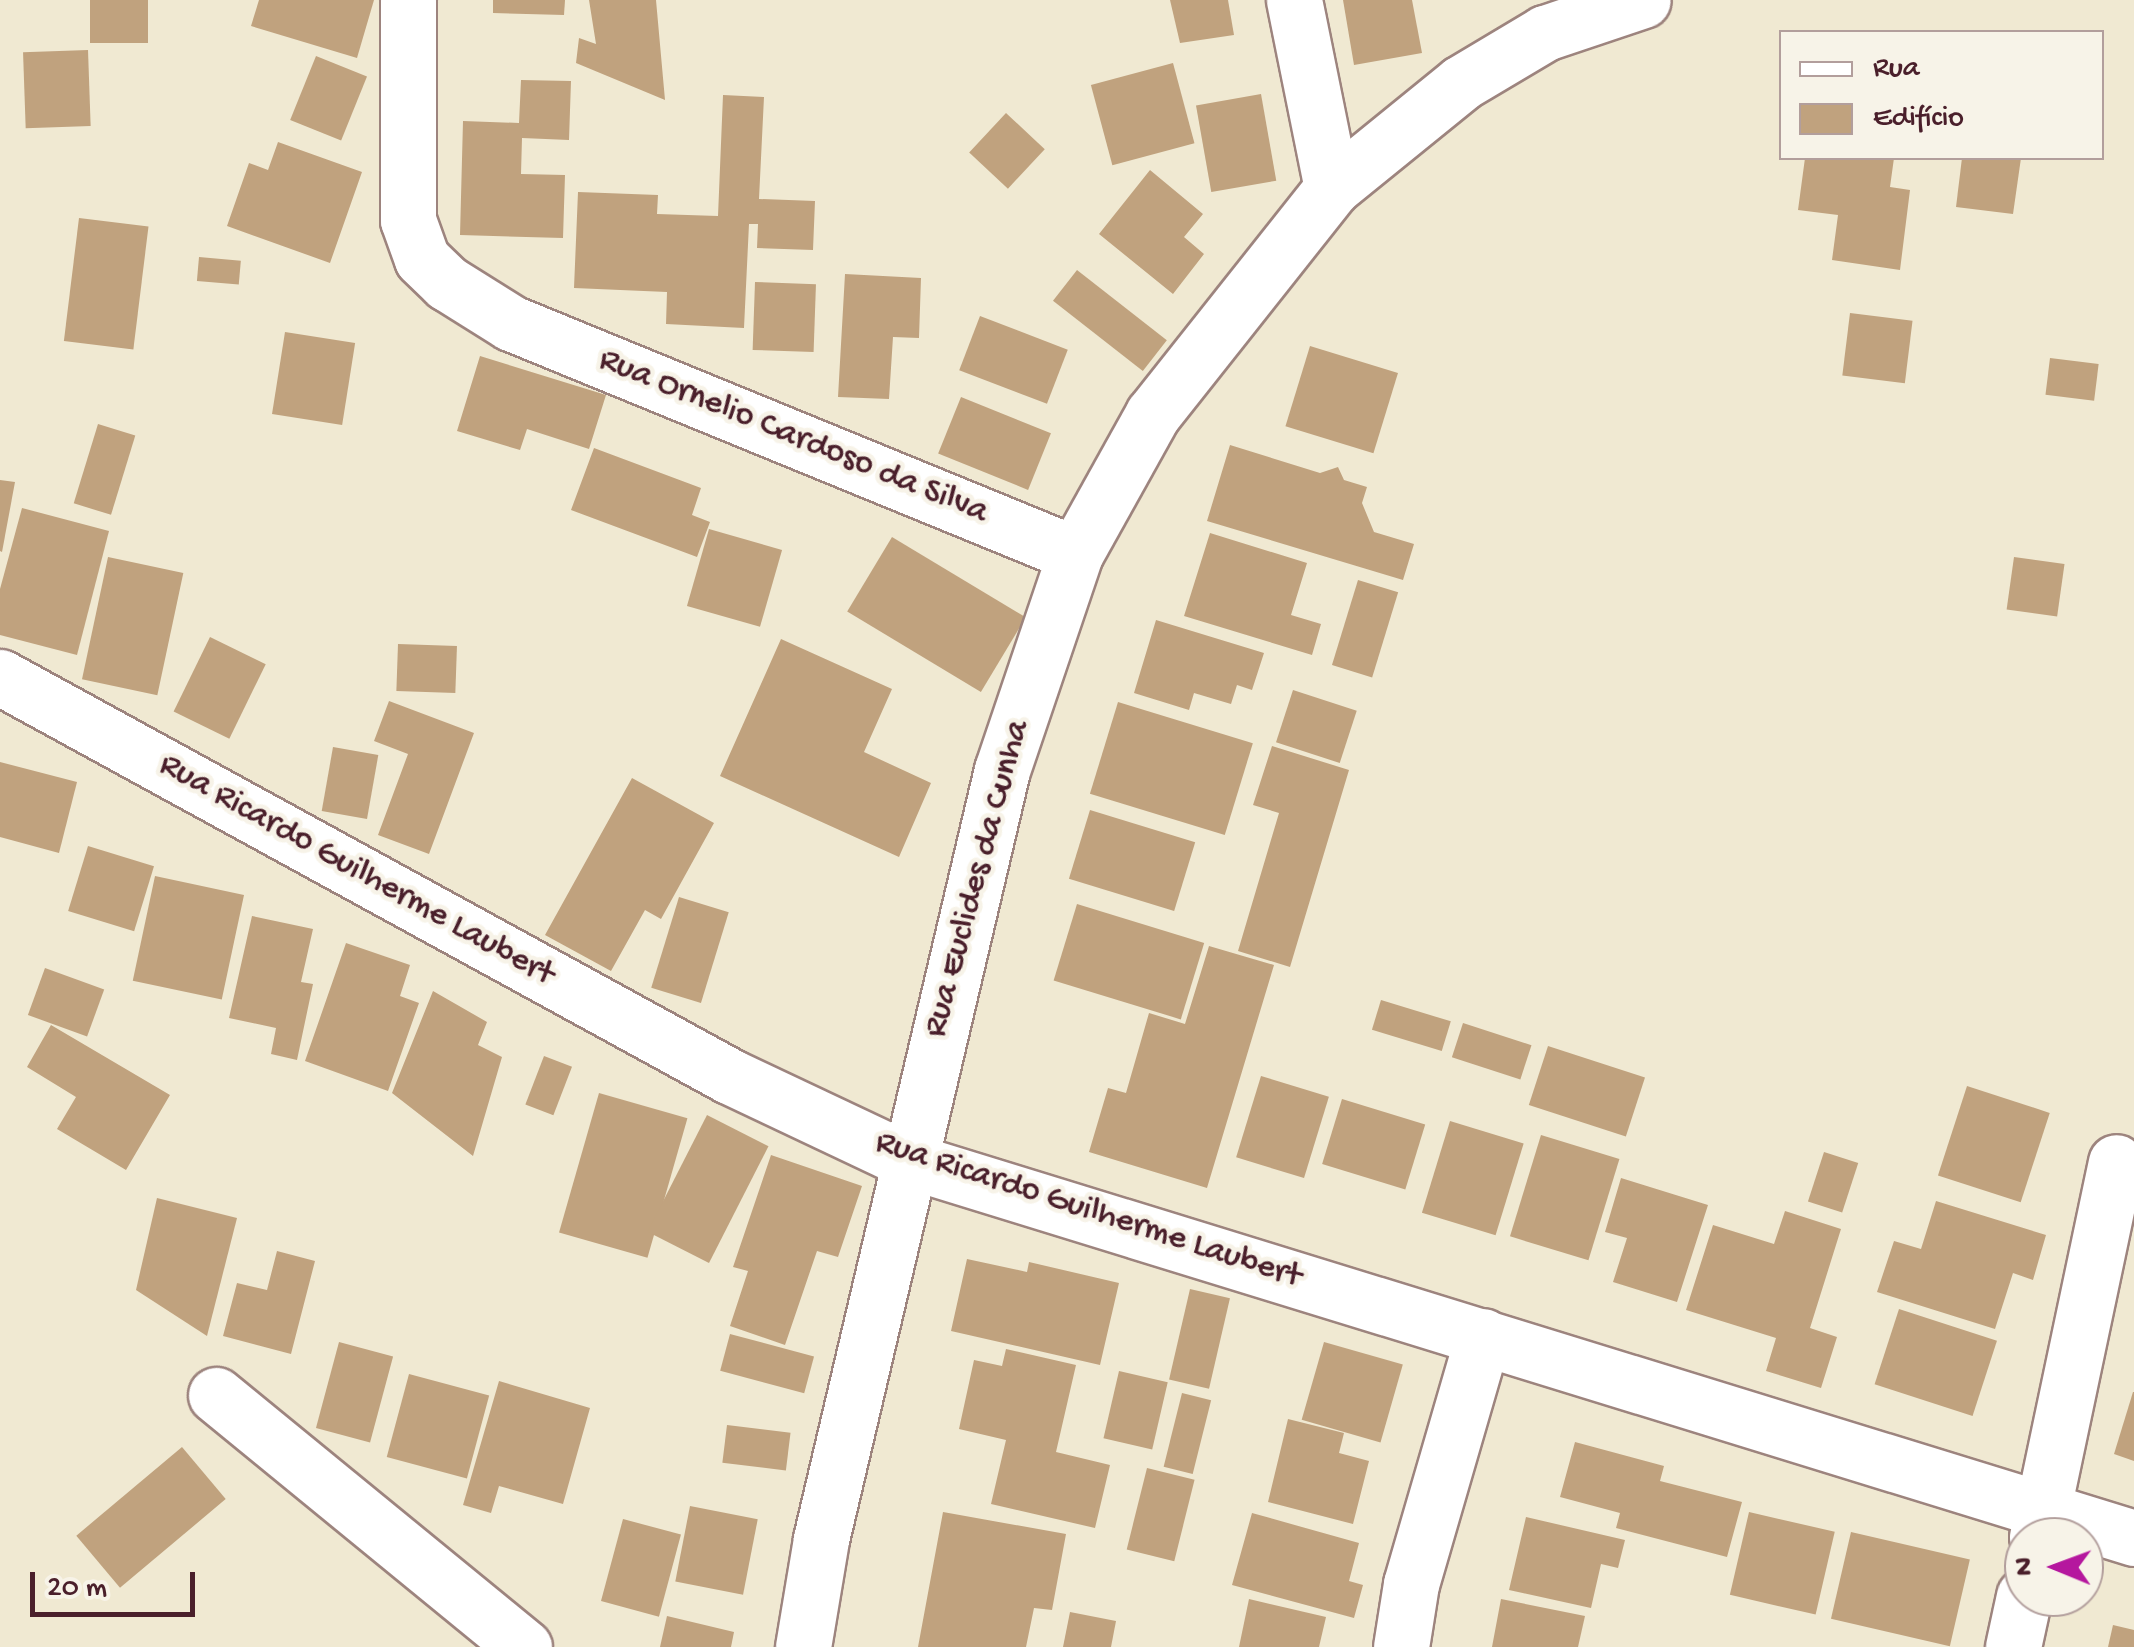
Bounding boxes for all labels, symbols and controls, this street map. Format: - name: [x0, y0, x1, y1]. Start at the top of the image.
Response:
- legend: [1779, 30, 2104, 160]
- text: Rua: [1873, 52, 1919, 87]
- text: Edifício: [1873, 102, 1964, 137]
- street label: Rua Ornelio Cardoso da Silva: [592, 340, 994, 534]
- street label: Rua Euclides da Cunha: [916, 716, 1040, 1042]
- street label: Rua Ricardo Guilherme Laubert: [151, 745, 561, 997]
- street label: Rua Ricardo Guilherme Laubert: [870, 1122, 1306, 1300]
- north arrow: [2004, 1517, 2104, 1617]
- scale bar: [35, 1552, 200, 1614]
- text: N: [2009, 1557, 2042, 1576]
- text: 20 m: [47, 1572, 107, 1607]

